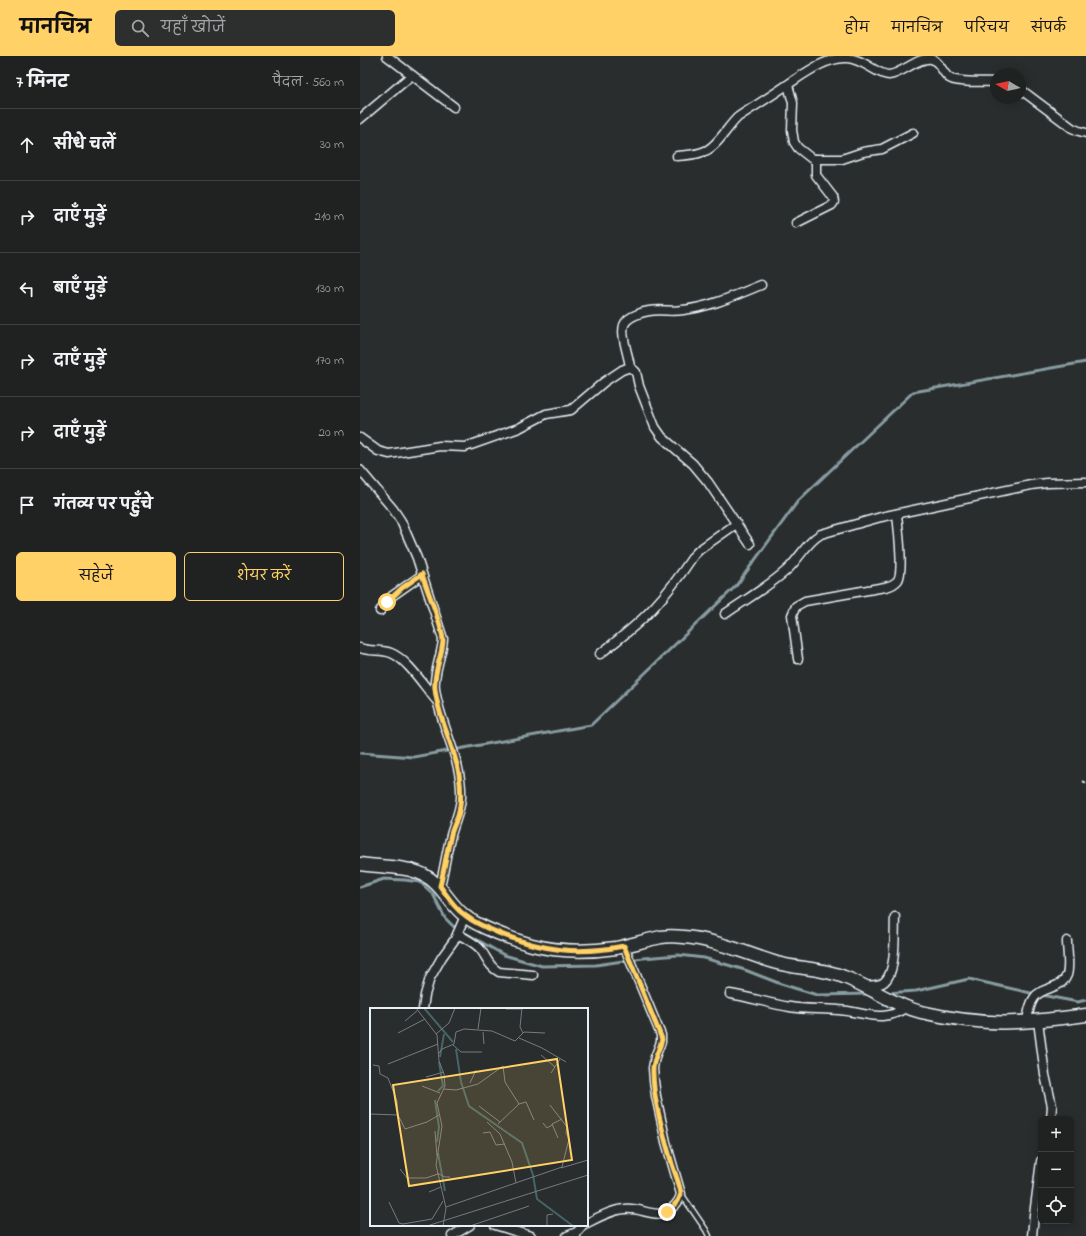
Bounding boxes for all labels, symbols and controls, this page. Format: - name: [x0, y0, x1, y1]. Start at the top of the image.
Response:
- search box: [115, 10, 395, 46]
- text: मानचित्र: [20, 15, 91, 42]
- icon: search: [129, 17, 151, 39]
- text: यहाँ खोजें: [161, 17, 225, 39]
- text: होम: [845, 18, 869, 39]
- text: मानचित्र: [891, 18, 943, 39]
- text: परिचय: [965, 18, 1009, 39]
- text: संपर्क: [1031, 18, 1066, 39]
- north arrow: [990, 68, 1026, 104]
- text: 7 मिनट: [16, 70, 69, 95]
- text: पैदल · 560 m: [273, 73, 344, 92]
- icon: ahead: [16, 134, 38, 156]
- text: सीधे चलें: [54, 134, 115, 156]
- text: 30 m: [320, 135, 344, 154]
- icon: right: [16, 206, 38, 228]
- text: दाएँ मुड़ें: [54, 206, 106, 228]
- text: 210 m: [314, 207, 344, 226]
- icon: left: [16, 278, 38, 300]
- text: बाएँ मुड़ें: [54, 278, 107, 300]
- text: 130 m: [316, 279, 344, 298]
- icon: right: [16, 350, 38, 372]
- text: दाएँ मुड़ें: [54, 350, 106, 372]
- text: 170 m: [316, 351, 344, 370]
- icon: right: [16, 422, 38, 444]
- text: दाएँ मुड़ें: [54, 422, 106, 444]
- text: 20 m: [319, 423, 344, 442]
- icon: arrive: [16, 494, 38, 516]
- text: गंतव्य पर पहुँचे: [54, 494, 153, 516]
- button: सहेजें: [16, 552, 176, 601]
- button: शेयर करें: [184, 552, 344, 601]
- route start: [378, 593, 396, 611]
- inset map: [370, 1008, 588, 1226]
- map controls: [1038, 1116, 1074, 1224]
- button: +: [1038, 1116, 1074, 1152]
- button: −: [1038, 1152, 1074, 1188]
- button: locate: [1038, 1188, 1074, 1224]
- route end: [658, 1203, 676, 1221]

